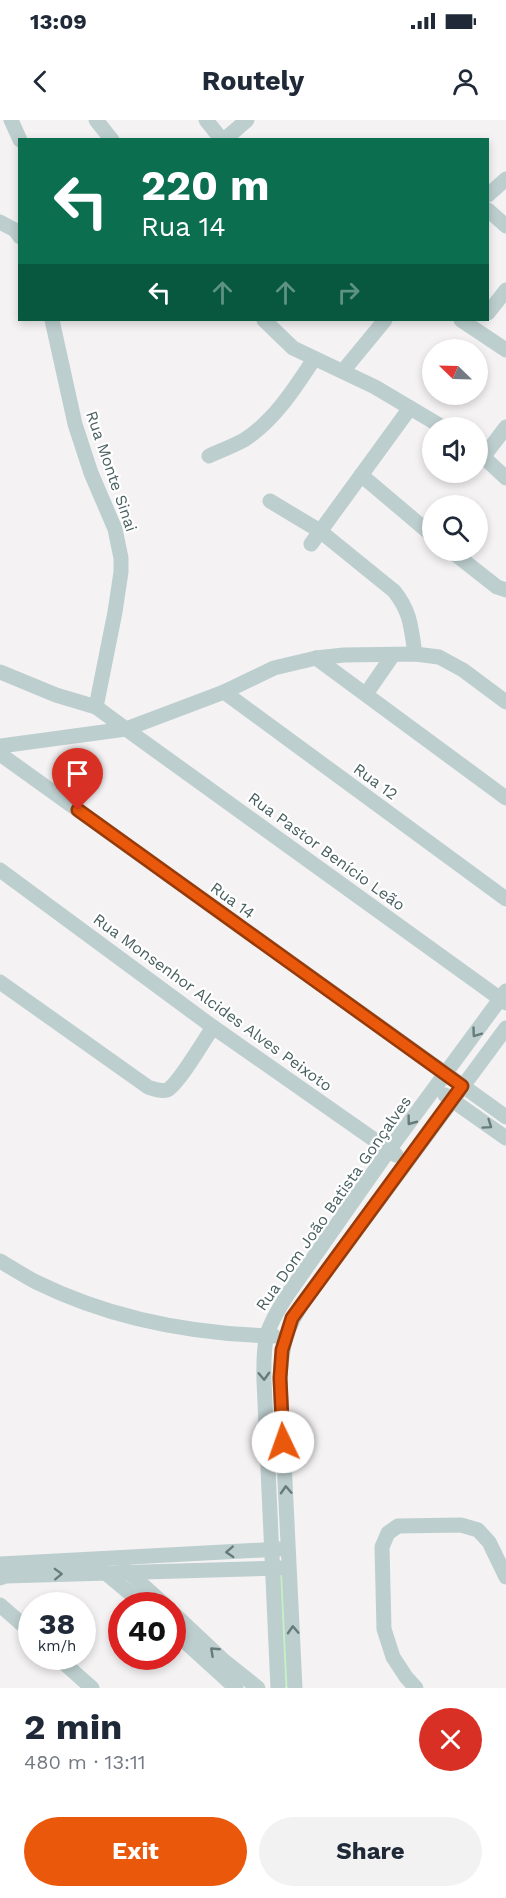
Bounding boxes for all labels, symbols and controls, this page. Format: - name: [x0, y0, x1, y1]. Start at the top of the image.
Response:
- text: 13:09: [30, 9, 87, 34]
- icon: back: [24, 65, 57, 98]
- text: Routely: [202, 65, 304, 97]
- icon: person: [449, 65, 482, 98]
- text: 220 m: [141, 161, 270, 210]
- icon: left: [42, 162, 120, 240]
- text: Rua 14: [141, 211, 226, 243]
- icon: left: [143, 276, 176, 309]
- icon: ahead: [206, 276, 239, 309]
- icon: ahead: [269, 276, 302, 309]
- icon: right: [332, 276, 365, 309]
- north arrow: [422, 339, 488, 405]
- map controls: [422, 339, 488, 561]
- street label: Rua Monte Sinai: [82, 408, 141, 534]
- button: sound: [422, 417, 488, 483]
- button: search: [422, 495, 488, 561]
- pin: [52, 748, 103, 810]
- icon: arrive: [61, 757, 94, 790]
- street label: Rua 12: [350, 759, 401, 804]
- street label: Rua Pastor Benício Leão: [245, 788, 409, 915]
- street label: Rua 14: [207, 878, 259, 923]
- street label: Rua Monsenhor Alcides Alves Peixoto: [90, 909, 336, 1095]
- one-way arrow: [472, 1026, 483, 1037]
- street label: Rua Dom João Batista Gonçalves: [252, 1092, 415, 1314]
- one-way arrow: [407, 1115, 418, 1126]
- one-way arrow: [481, 1118, 492, 1129]
- one-way arrow: [258, 1372, 271, 1381]
- position arrow: [251, 1410, 315, 1474]
- one-way arrow: [279, 1485, 292, 1494]
- one-way arrow: [226, 1545, 235, 1558]
- one-way arrow: [54, 1567, 63, 1580]
- speed limit sign: 40: [108, 1592, 186, 1670]
- text: 38: [39, 1606, 75, 1641]
- one-way arrow: [286, 1625, 299, 1634]
- text: km/h: [38, 1637, 76, 1655]
- one-way arrow: [210, 1647, 221, 1658]
- text: 2 min: [24, 1706, 122, 1748]
- button: close: [419, 1708, 482, 1771]
- text: 480 m · 13:11: [24, 1750, 146, 1774]
- button: Exit: [24, 1817, 247, 1886]
- button: Share: [259, 1817, 482, 1886]

